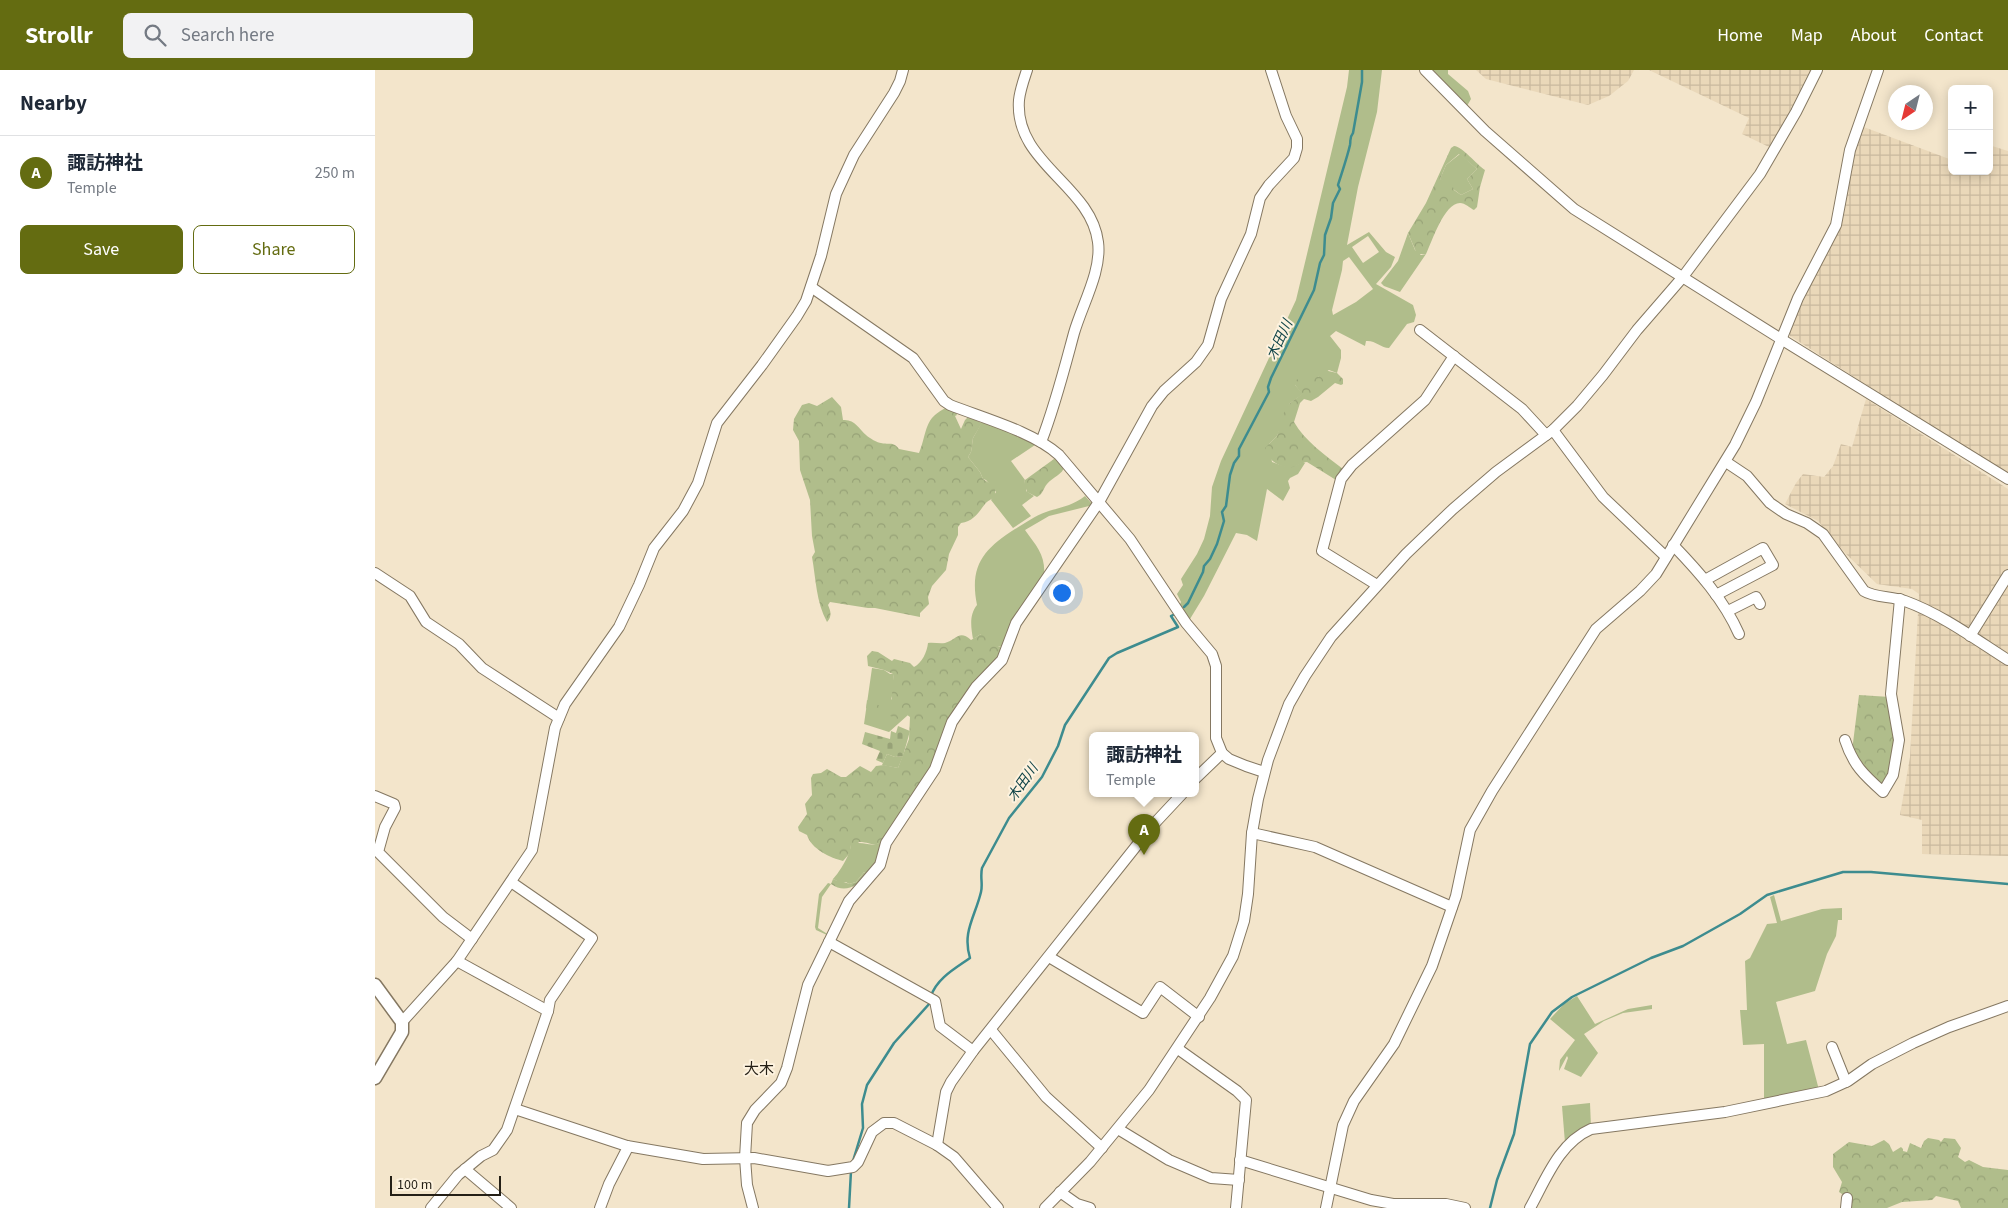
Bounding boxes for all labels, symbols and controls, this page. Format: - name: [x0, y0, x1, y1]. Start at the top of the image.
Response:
- search box: [123, 13, 473, 58]
- text: Strollr: [25, 18, 93, 53]
- icon: search: [141, 21, 169, 49]
- text: Search here: [181, 22, 274, 49]
- text: Home: [1717, 23, 1763, 48]
- text: Map: [1791, 23, 1823, 48]
- text: About: [1851, 23, 1896, 48]
- text: Contact: [1924, 23, 1983, 48]
- north arrow: [1888, 85, 1933, 130]
- map controls: [1948, 85, 1993, 175]
- button: +: [1948, 85, 1993, 130]
- text: Nearby: [20, 88, 87, 118]
- button: −: [1948, 130, 1993, 175]
- text: 諏訪神社: [67, 150, 143, 177]
- text: A: [31, 162, 41, 184]
- text: 250 m: [315, 162, 355, 184]
- text: Temple: [67, 177, 117, 199]
- button: Save: [20, 225, 183, 274]
- button: Share: [193, 225, 355, 274]
- water label: 木田川: [1262, 315, 1299, 363]
- your location: [1049, 580, 1075, 606]
- popup: [1089, 732, 1199, 797]
- text: 諏訪神社: [1106, 742, 1182, 769]
- water label: 木田川: [1003, 758, 1044, 806]
- text: Temple: [1106, 769, 1156, 791]
- pin: A: [1128, 814, 1160, 855]
- district label: 大木: [744, 1059, 774, 1080]
- scale bar: [390, 1173, 501, 1196]
- text: 100 m: [397, 1175, 432, 1195]

